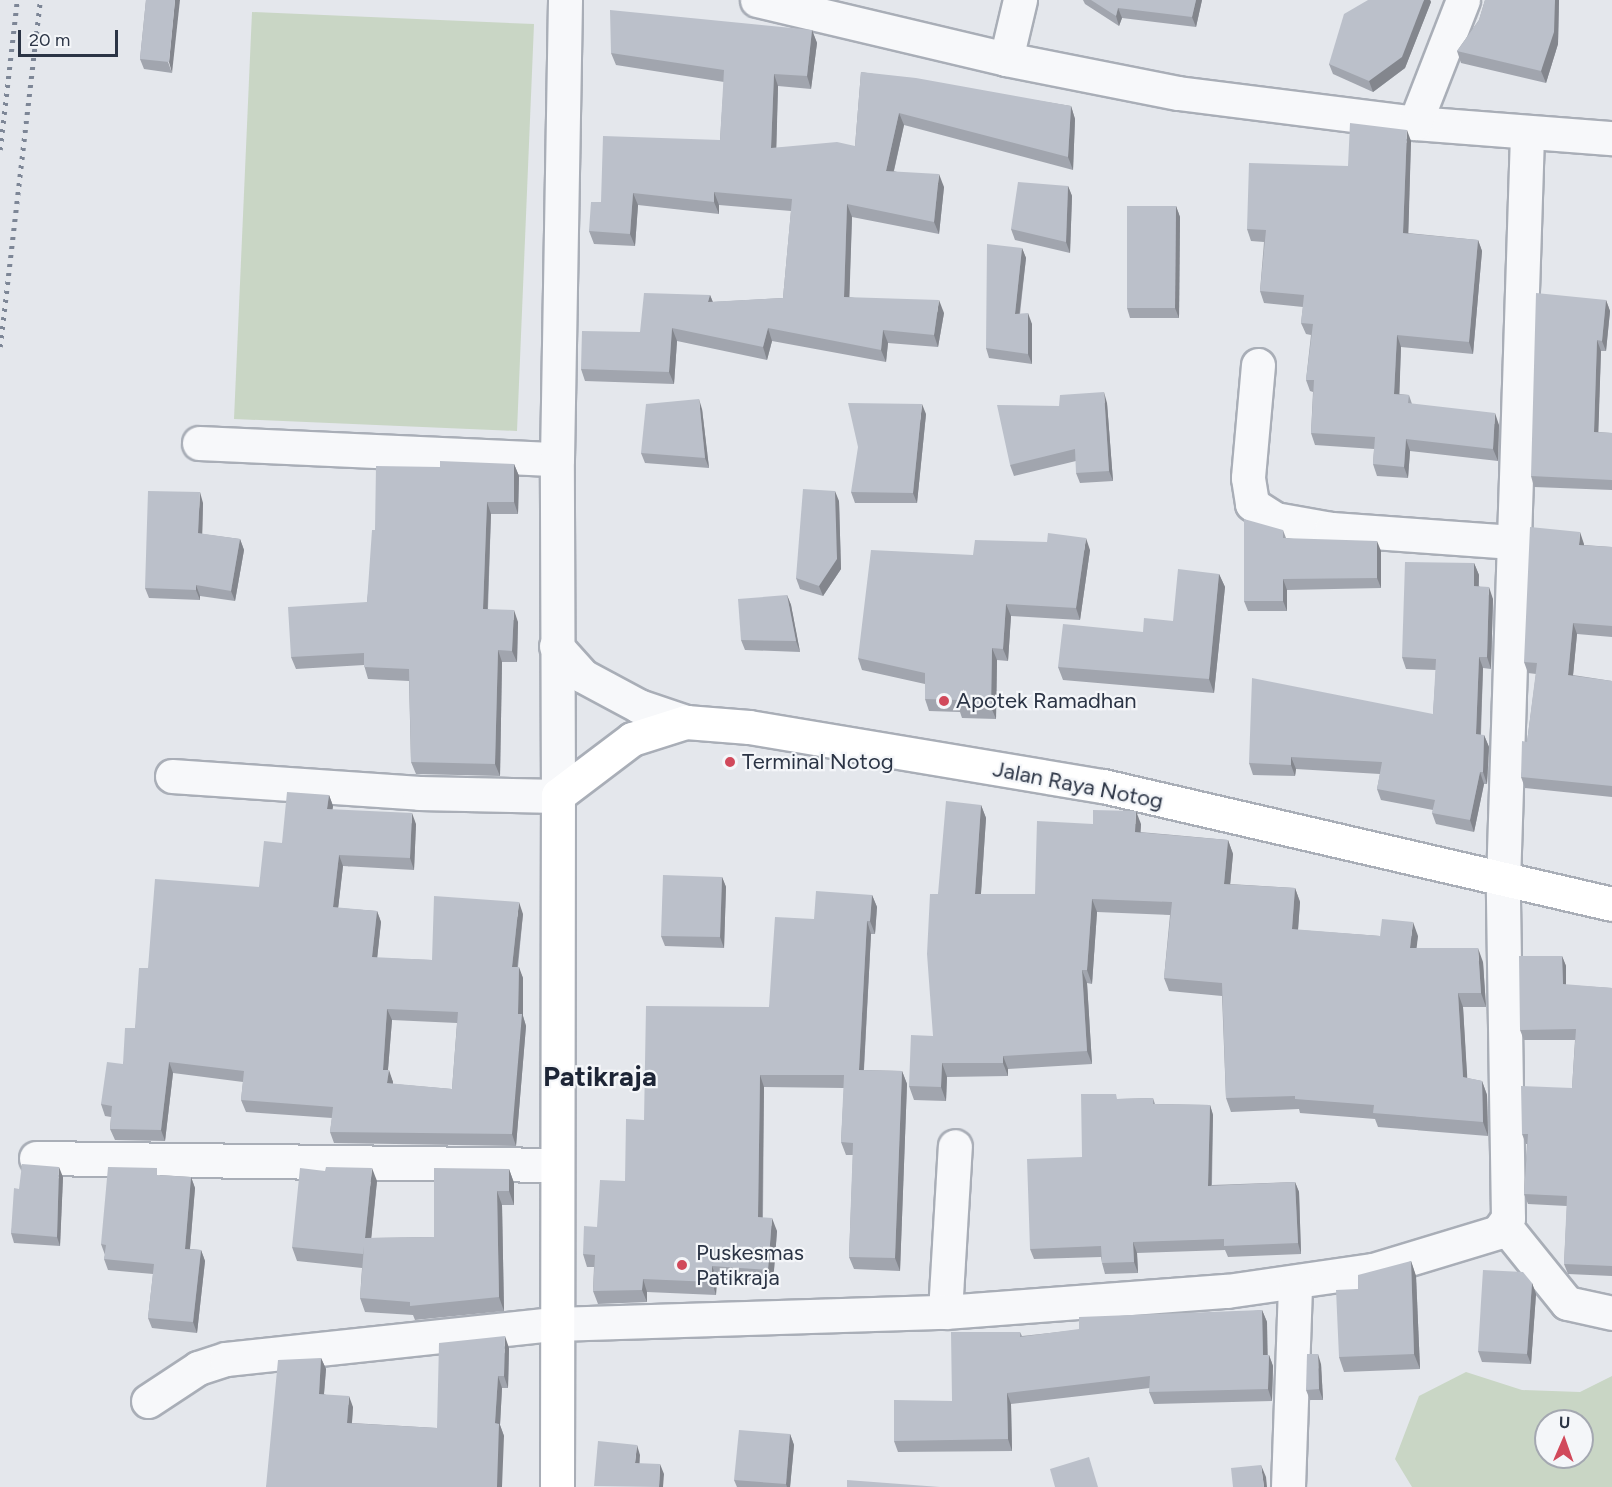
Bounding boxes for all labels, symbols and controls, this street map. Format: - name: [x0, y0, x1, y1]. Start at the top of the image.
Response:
- scale bar: [21, 18, 122, 56]
- text: 20 m: [29, 29, 70, 51]
- place label: Apotek Ramadhan: [956, 688, 1137, 714]
- marker: Apotek Ramadhan: [937, 694, 951, 708]
- place label: Terminal Notog: [742, 749, 894, 775]
- marker: Terminal Notog: [723, 755, 737, 769]
- street label: Jalan Raya Notog: [991, 756, 1165, 814]
- district label: Patikraja: [543, 1059, 657, 1093]
- place label: Puskesmas Patikraja: [696, 1239, 804, 1290]
- marker: Puskesmas Patikraja: [673, 1256, 691, 1274]
- north arrow: [1534, 1409, 1594, 1469]
- text: U: [1559, 1413, 1571, 1432]

